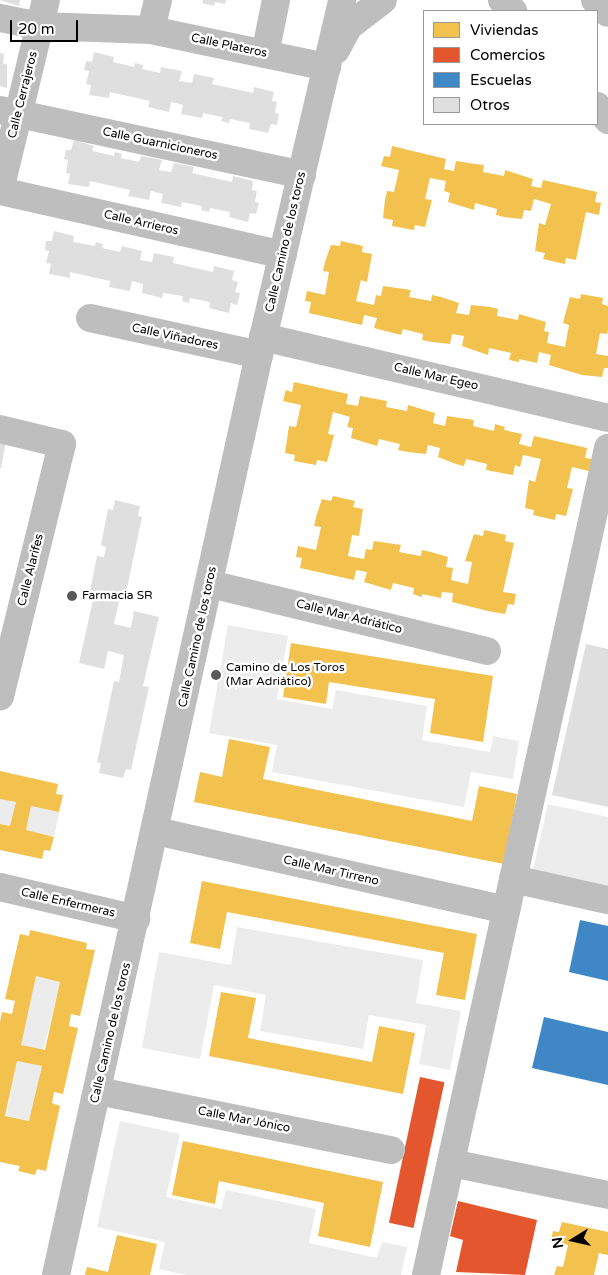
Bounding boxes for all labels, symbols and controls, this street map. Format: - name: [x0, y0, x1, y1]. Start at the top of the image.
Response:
- scale bar: [12, 10, 80, 42]
- legend: [423, 10, 598, 125]
- text: 20 m: [18, 20, 55, 38]
- text: Viviendas: [470, 21, 538, 39]
- street label: Calle Plateros: [190, 31, 268, 61]
- text: Comercios: [470, 46, 545, 64]
- street label: Calle Cerrajeros: [5, 50, 41, 140]
- text: Escuelas: [470, 71, 532, 89]
- text: Otros: [470, 96, 510, 114]
- street label: Calle Guarnicioneros: [101, 125, 219, 163]
- street label: Calle Camino de los toros: [263, 170, 309, 314]
- street label: Calle Arrieros: [102, 207, 180, 239]
- street label: Calle Viñadores: [130, 321, 220, 353]
- street label: Calle Mar Egeo: [392, 360, 480, 394]
- street label: Calle Alarifes: [15, 532, 47, 608]
- street label: Calle Camino de los toros: [176, 565, 220, 709]
- place label: Farmacia SR: [82, 589, 153, 603]
- marker: Farmacia SR: [66, 590, 78, 602]
- street label: Calle Mar Adriático: [294, 597, 404, 637]
- place label: Camino de Los Toros (Mar Adriático): [226, 661, 345, 689]
- marker: Camino de Los Toros (Mar Adriático): [210, 669, 222, 681]
- street label: Calle Mar Tirreno: [282, 853, 380, 889]
- street label: Calle Enfermeras: [19, 885, 117, 921]
- street label: Calle Camino de los toros: [88, 961, 134, 1105]
- street label: Calle Mar Jónico: [197, 1104, 291, 1136]
- north arrow: [548, 1215, 598, 1265]
- text: N: [548, 1236, 567, 1250]

